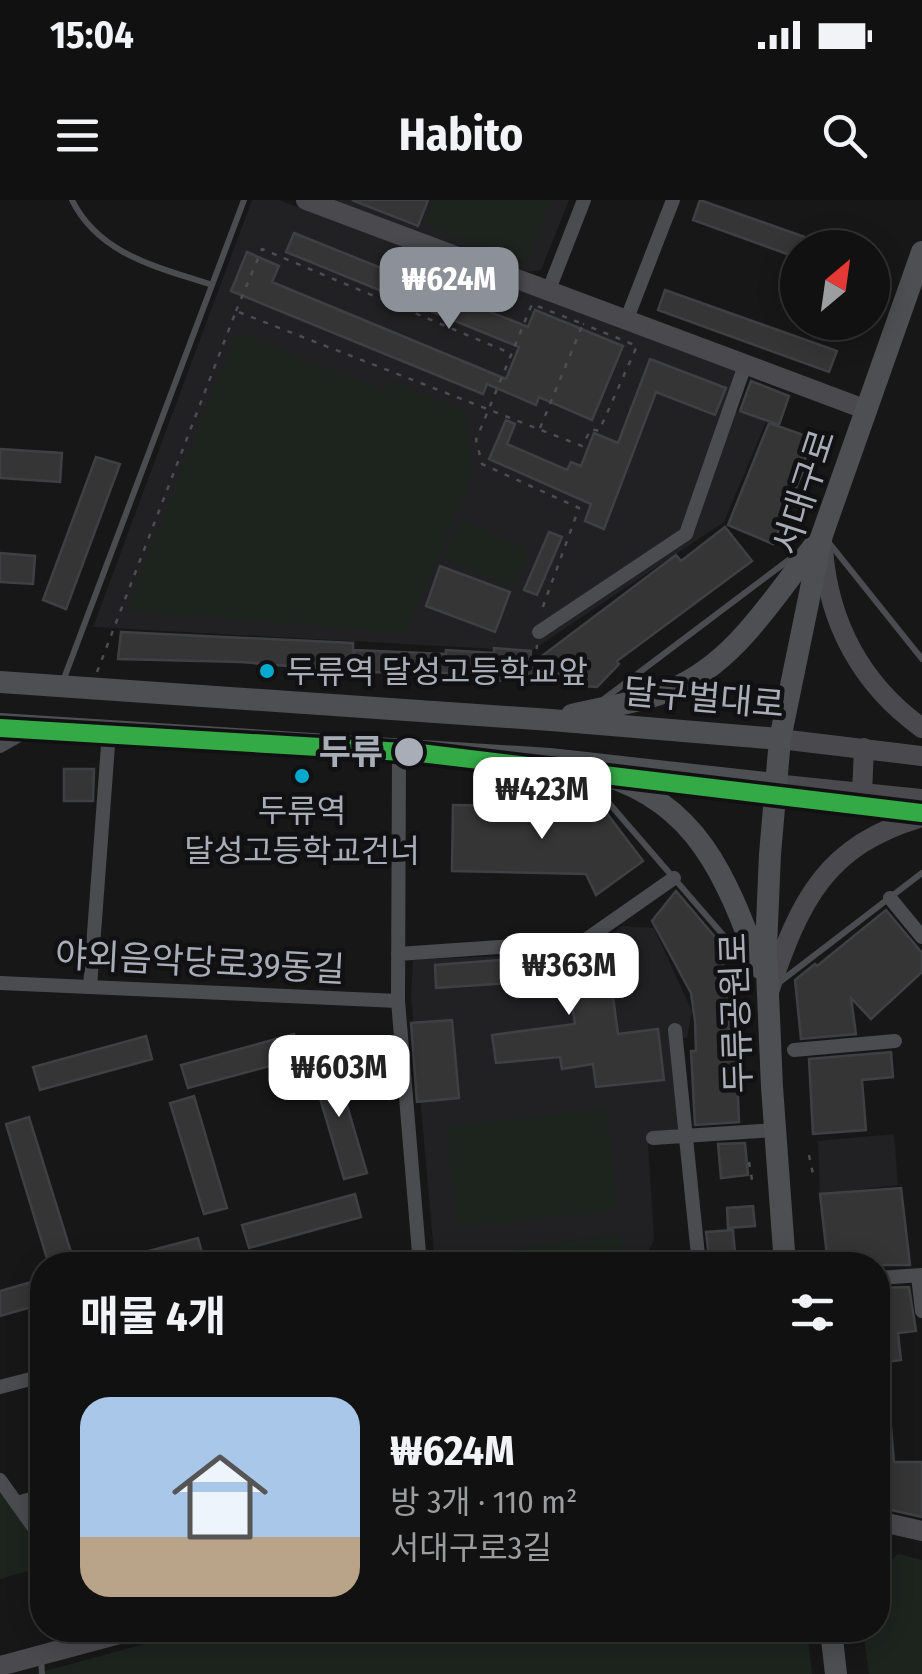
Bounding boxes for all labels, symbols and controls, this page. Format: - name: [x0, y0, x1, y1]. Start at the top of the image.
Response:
- text: 15:04: [50, 12, 134, 58]
- icon: menu: [50, 108, 105, 163]
- text: Habito: [399, 108, 523, 162]
- icon: search: [817, 108, 872, 163]
- north arrow: [780, 230, 890, 340]
- map controls: [780, 230, 890, 340]
- pin: ₩624M: [379, 247, 519, 332]
- text: ₩624M: [402, 260, 496, 298]
- street label: 서대구로: [764, 424, 844, 560]
- place label: 두류역 달성고등학교앞: [286, 653, 588, 691]
- marker: 두류역 달성고등학교앞: [257, 661, 277, 681]
- street label: 달구벌대로: [622, 670, 786, 726]
- place label: 두류: [319, 731, 383, 773]
- marker: 두류: [392, 735, 426, 769]
- pin: ₩423M: [472, 757, 612, 842]
- marker: 두류역 달성고등학교건너: [292, 766, 312, 786]
- text: ₩423M: [495, 770, 589, 808]
- place label: 두류역 달성고등학교건너: [184, 792, 420, 870]
- street label: 두류공원로: [712, 932, 760, 1094]
- street label: 야외음악당로39동길: [54, 933, 346, 991]
- pin: ₩363M: [499, 933, 639, 1018]
- text: ₩363M: [522, 946, 616, 984]
- pin: ₩603M: [269, 1035, 409, 1120]
- text: ₩603M: [291, 1048, 387, 1086]
- icon: filters: [785, 1285, 840, 1340]
- text: 매물 4개: [80, 1292, 226, 1342]
- text: ₩624M: [390, 1426, 514, 1476]
- icon: home: [160, 1437, 280, 1557]
- text: 방 3개 · 110 m²: [390, 1483, 577, 1521]
- text: 서대구로3길: [390, 1529, 552, 1567]

